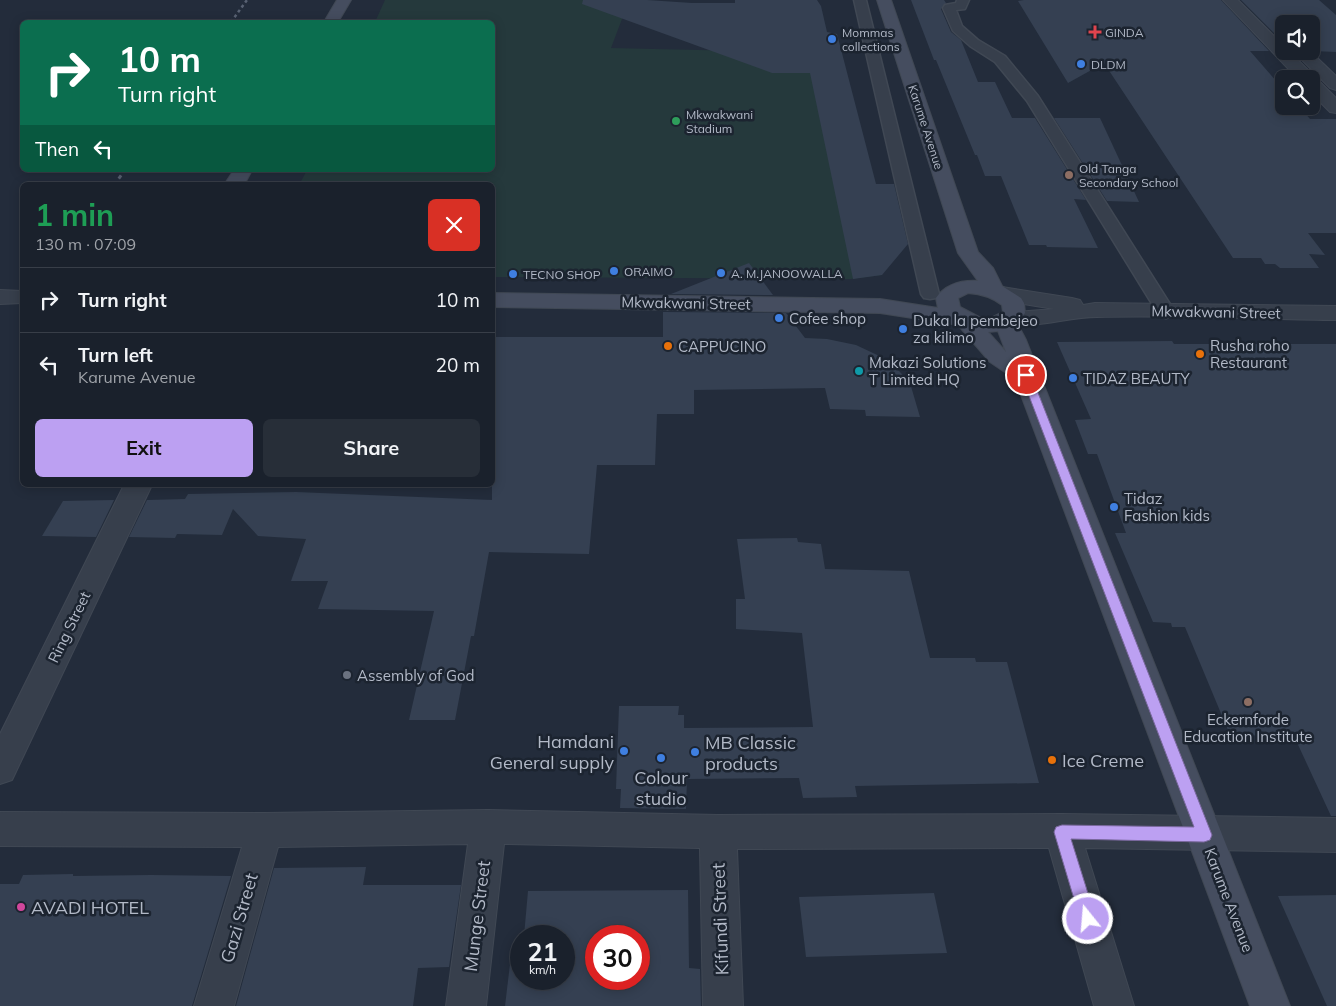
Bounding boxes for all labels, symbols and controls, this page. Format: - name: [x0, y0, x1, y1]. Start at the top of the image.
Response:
- map controls: [1275, 15, 1320, 115]
- button: sound: [1275, 15, 1320, 60]
- place label: Mommas collections: [842, 25, 900, 54]
- place label: GINDA: [1105, 25, 1144, 40]
- marker: GINDA: [1089, 26, 1101, 38]
- marker: Mommas collections: [826, 33, 838, 45]
- text: 10 m: [118, 37, 201, 81]
- icon: right: [35, 40, 100, 105]
- place label: DLDM: [1091, 57, 1126, 72]
- marker: DLDM: [1075, 58, 1087, 70]
- button: search: [1275, 70, 1320, 115]
- text: Turn right: [118, 80, 216, 108]
- street label: Karume Avenue: [905, 83, 947, 171]
- place label: Mkwakwani Stadium: [686, 107, 753, 136]
- marker: Mkwakwani Stadium: [670, 115, 682, 127]
- icon: left: [89, 135, 117, 163]
- text: Then: [35, 137, 79, 161]
- place label: Old Tanga Secondary School: [1079, 161, 1178, 190]
- marker: Old Tanga Secondary School: [1063, 169, 1075, 181]
- text: 1 min: [35, 196, 114, 234]
- button: close: [428, 199, 480, 251]
- text: 130 m · 07:09: [35, 234, 136, 254]
- place label: ORAIMO: [624, 264, 673, 279]
- marker: ORAIMO: [608, 265, 620, 277]
- place label: A. M.JANOOWALLA: [731, 266, 843, 281]
- place label: TECNO SHOP: [523, 267, 601, 282]
- marker: A. M.JANOOWALLA: [715, 267, 727, 279]
- marker: TECNO SHOP: [507, 268, 519, 280]
- icon: right: [35, 286, 63, 314]
- text: Turn right: [78, 288, 167, 312]
- text: 10 m: [436, 288, 480, 312]
- street label: Mkwakwani Street: [621, 292, 751, 314]
- street label: Mkwakwani Street: [1151, 301, 1281, 323]
- place label: Cofee shop: [789, 309, 866, 328]
- place label: Duka la pembejeo za kilimo: [913, 311, 1038, 347]
- marker: Cofee shop: [773, 312, 785, 324]
- marker: Duka la pembejeo za kilimo: [897, 323, 909, 335]
- place label: Rusha roho Restaurant: [1210, 336, 1289, 372]
- place label: CAPPUCINO: [678, 337, 766, 356]
- marker: CAPPUCINO: [662, 340, 674, 352]
- text: Turn left: [78, 343, 153, 367]
- marker: Rusha roho Restaurant: [1194, 348, 1206, 360]
- icon: left: [35, 351, 63, 379]
- text: 20 m: [436, 353, 480, 377]
- place label: Makazi Solutions T Limited HQ: [869, 353, 987, 389]
- pin: [1005, 354, 1047, 396]
- icon: arrive: [1012, 361, 1040, 389]
- marker: Makazi Solutions T Limited HQ: [853, 365, 865, 377]
- text: Karume Avenue: [78, 367, 195, 387]
- place label: TIDAZ BEAUTY: [1083, 369, 1191, 388]
- marker: TIDAZ BEAUTY: [1067, 372, 1079, 384]
- button: Exit: [35, 419, 253, 477]
- button: Share: [263, 419, 480, 477]
- place label: Tidaz Fashion kids: [1124, 489, 1210, 525]
- marker: Tidaz Fashion kids: [1108, 501, 1120, 513]
- street label: Ring Street: [44, 588, 94, 666]
- place label: Assembly of God: [357, 666, 475, 685]
- marker: Assembly of God: [341, 669, 353, 681]
- marker: Eckernforde Education Institute: [1242, 696, 1254, 708]
- place label: Eckernforde Education Institute: [1184, 710, 1312, 746]
- place label: Hamdani General supply: [490, 730, 614, 774]
- place label: MB Classic products: [705, 731, 796, 775]
- marker: Hamdani General supply: [618, 745, 630, 757]
- marker: MB Classic products: [689, 746, 701, 758]
- place label: Ice Creme: [1062, 749, 1144, 772]
- marker: Colour studio: [655, 752, 667, 764]
- marker: Ice Creme: [1046, 754, 1058, 766]
- place label: Colour studio: [634, 766, 688, 810]
- street label: Karume Avenue: [1200, 845, 1258, 955]
- street label: Munge Street: [459, 859, 495, 973]
- street label: Kifundi Street: [707, 862, 733, 976]
- street label: Gazi Street: [215, 871, 263, 965]
- position arrow: [1061, 892, 1113, 944]
- place label: AVADI HOTEL: [31, 896, 149, 919]
- marker: AVADI HOTEL: [15, 901, 27, 913]
- speed limit sign: 30: [585, 925, 650, 990]
- text: 21: [527, 936, 558, 967]
- text: km/h: [529, 962, 556, 977]

